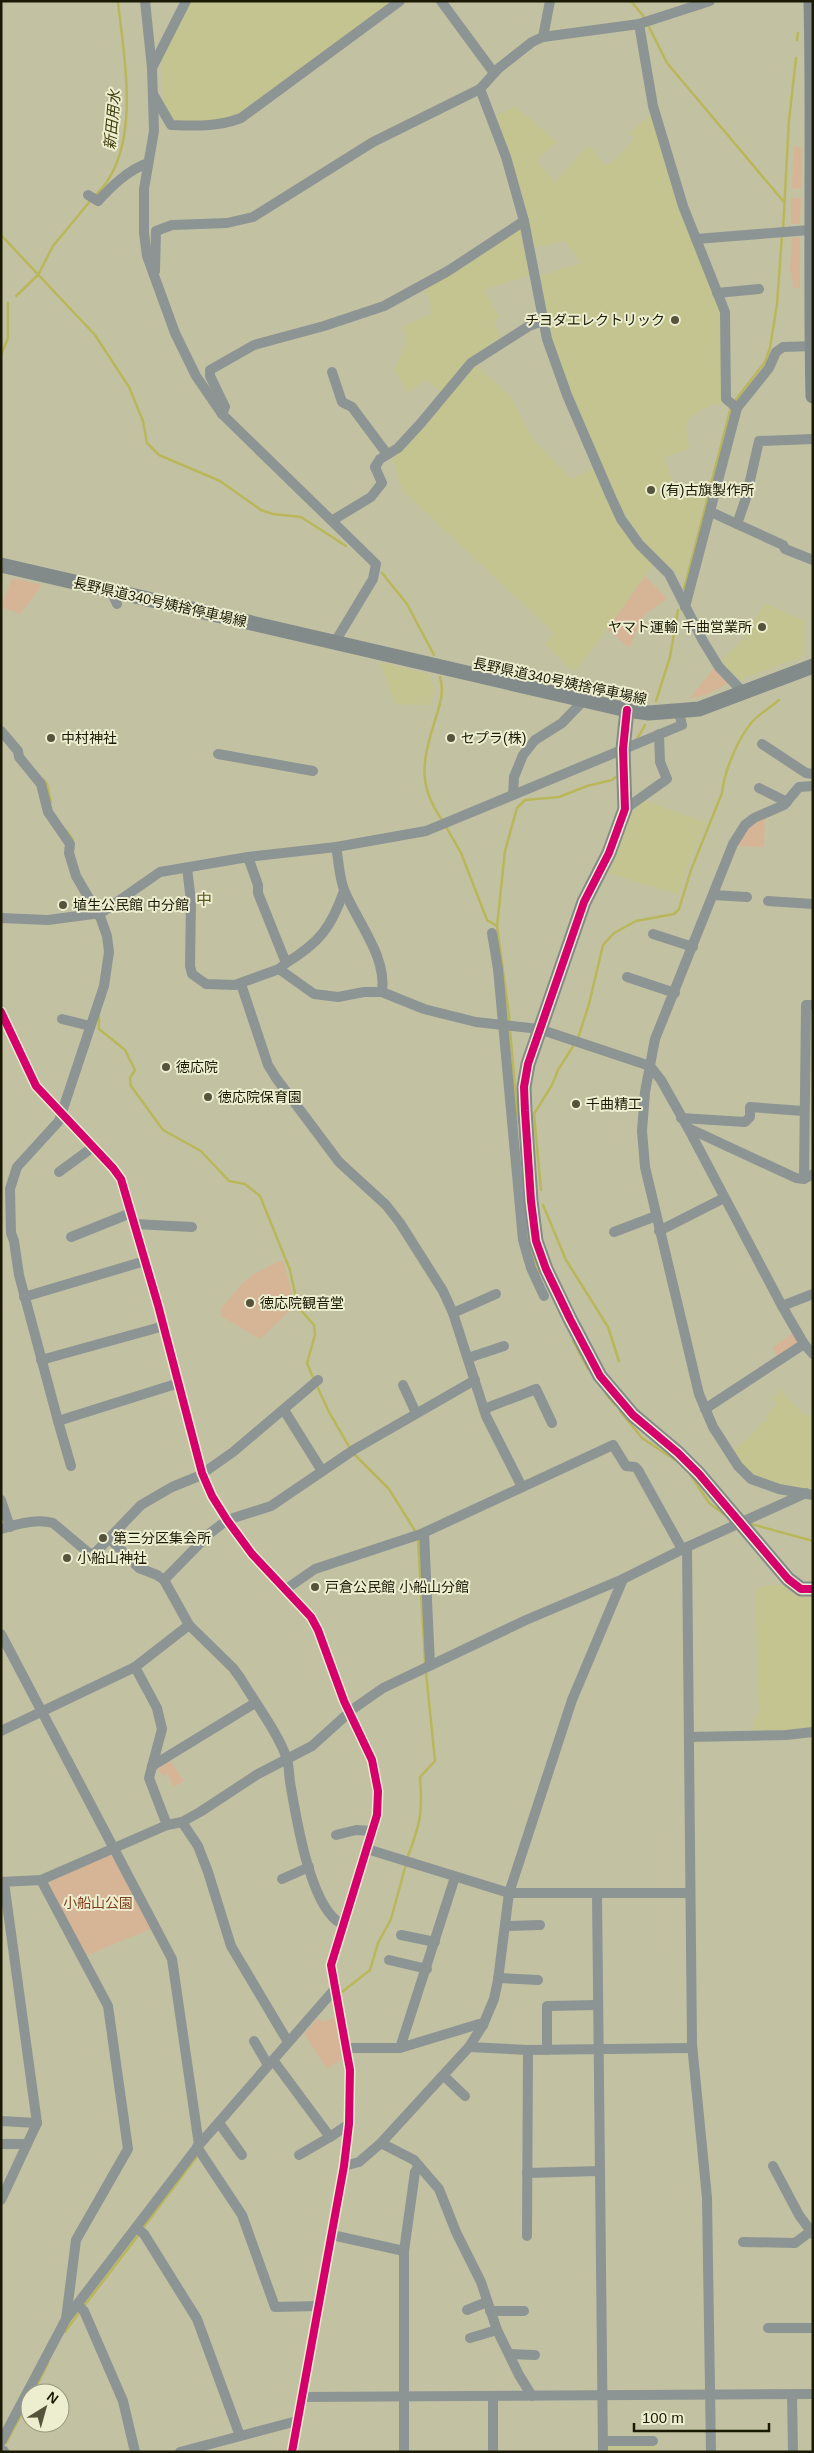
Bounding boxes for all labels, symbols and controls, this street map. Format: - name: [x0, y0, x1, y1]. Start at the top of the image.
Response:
- water label: 新田用水: [101, 87, 123, 151]
- place label: チヨダエレクトリック: [525, 312, 665, 328]
- marker: チヨダエレクトリック: [669, 314, 681, 326]
- place label: (有)古旗製作所: [661, 482, 754, 498]
- marker: (有)古旗製作所: [645, 484, 657, 496]
- street label: 長野県道340号姨捨停車場線: [72, 574, 248, 630]
- place label: ヤマト運輸 千曲営業所: [608, 619, 752, 635]
- marker: ヤマト運輸 千曲営業所: [756, 621, 768, 633]
- street label: 長野県道340号姨捨停車場線: [472, 655, 648, 707]
- place label: 中村神社: [61, 730, 117, 746]
- place label: セプラ(株): [461, 730, 526, 746]
- marker: 中村神社: [45, 732, 57, 744]
- marker: セプラ(株): [445, 732, 457, 744]
- district label: 中: [196, 891, 212, 908]
- place label: 埴生公民館 中分館: [73, 897, 189, 913]
- marker: 埴生公民館 中分館: [57, 899, 69, 911]
- place label: 徳応院: [176, 1059, 218, 1075]
- marker: 徳応院: [160, 1061, 172, 1073]
- place label: 徳応院保育園: [218, 1089, 302, 1105]
- marker: 徳応院保育園: [202, 1091, 214, 1103]
- place label: 千曲精工: [586, 1096, 642, 1112]
- marker: 千曲精工: [570, 1098, 582, 1110]
- place label: 徳応院観音堂: [260, 1295, 344, 1311]
- marker: 徳応院観音堂: [244, 1297, 256, 1309]
- place label: 第三分区集会所: [113, 1530, 211, 1546]
- marker: 第三分区集会所: [97, 1532, 109, 1544]
- place label: 小船山神社: [77, 1550, 147, 1566]
- marker: 小船山神社: [61, 1552, 73, 1564]
- place label: 戸倉公民館 小船山分館: [325, 1579, 469, 1595]
- marker: 戸倉公民館 小船山分館: [309, 1581, 321, 1593]
- park label: 小船山公園: [63, 1895, 133, 1911]
- north arrow: [20, 2383, 70, 2433]
- text: N: [44, 2388, 62, 2407]
- scale bar: [634, 2400, 769, 2432]
- text: 100 m: [642, 2409, 684, 2426]

